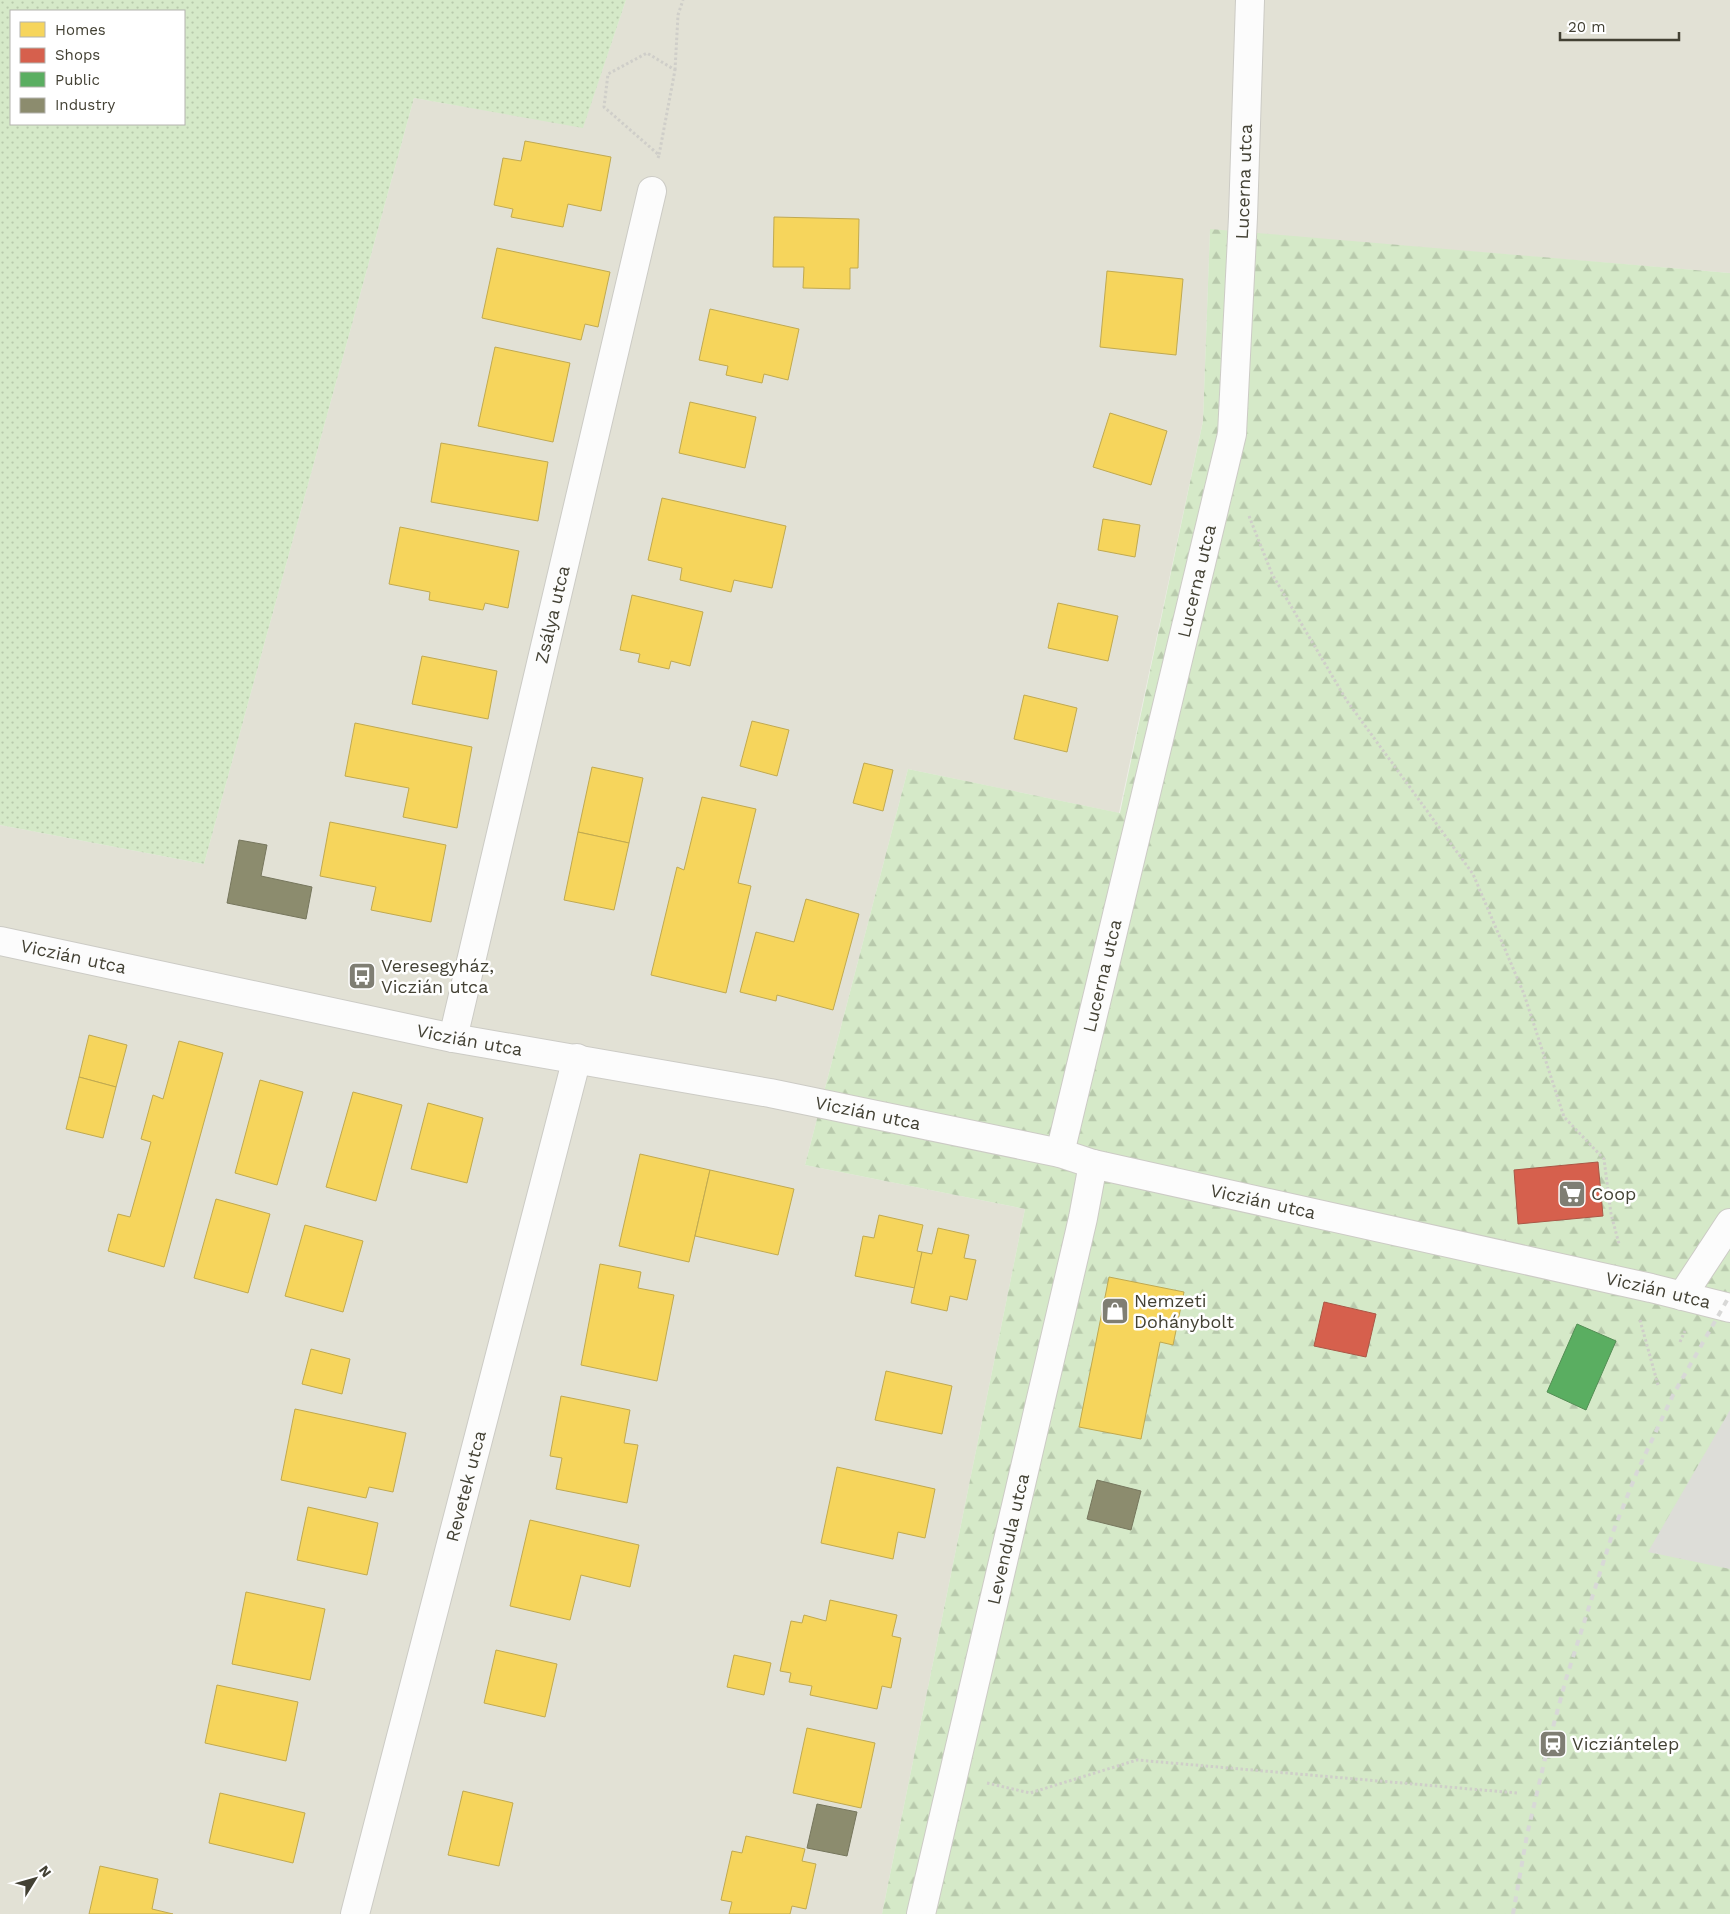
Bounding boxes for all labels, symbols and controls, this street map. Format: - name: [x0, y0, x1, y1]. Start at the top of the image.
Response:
- legend: [10, 10, 185, 125]
- scale bar: [1560, 10, 1679, 42]
- text: 20 m: [1568, 18, 1606, 36]
- text: Homes: [55, 21, 106, 39]
- text: Shops: [55, 46, 100, 64]
- text: Public: [55, 71, 100, 89]
- text: Industry: [55, 96, 116, 114]
- street label: Lucerna utca: [1231, 123, 1256, 240]
- street label: Lucerna utca: [1173, 522, 1220, 640]
- street label: Zsálya utca: [530, 563, 574, 666]
- street label: Lucerna utca: [1078, 917, 1126, 1035]
- street label: Viczián utca: [19, 935, 128, 978]
- place label: Veresegyház, Viczián utca: [381, 955, 494, 997]
- bus stop icon: Veresegyház, Viczián utca: [347, 961, 377, 991]
- street label: Viczián utca: [415, 1019, 524, 1060]
- street label: Viczián utca: [813, 1092, 923, 1134]
- street label: Viczián utca: [1208, 1179, 1318, 1223]
- supermarket icon: Coop: [1557, 1179, 1587, 1209]
- place label: Coop: [1591, 1183, 1636, 1204]
- street label: Viczián utca: [1604, 1267, 1713, 1313]
- place label: Nemzeti Dohánybolt: [1134, 1290, 1235, 1332]
- shop icon: Nemzeti Dohánybolt: [1100, 1296, 1130, 1326]
- street label: Revetek utca: [441, 1428, 490, 1544]
- street label: Levendula utca: [982, 1471, 1033, 1607]
- station icon: Vicziántelep: [1538, 1729, 1568, 1759]
- place label: Vicziántelep: [1572, 1733, 1679, 1754]
- north arrow: [10, 1854, 60, 1904]
- text: N: [36, 1862, 55, 1880]

